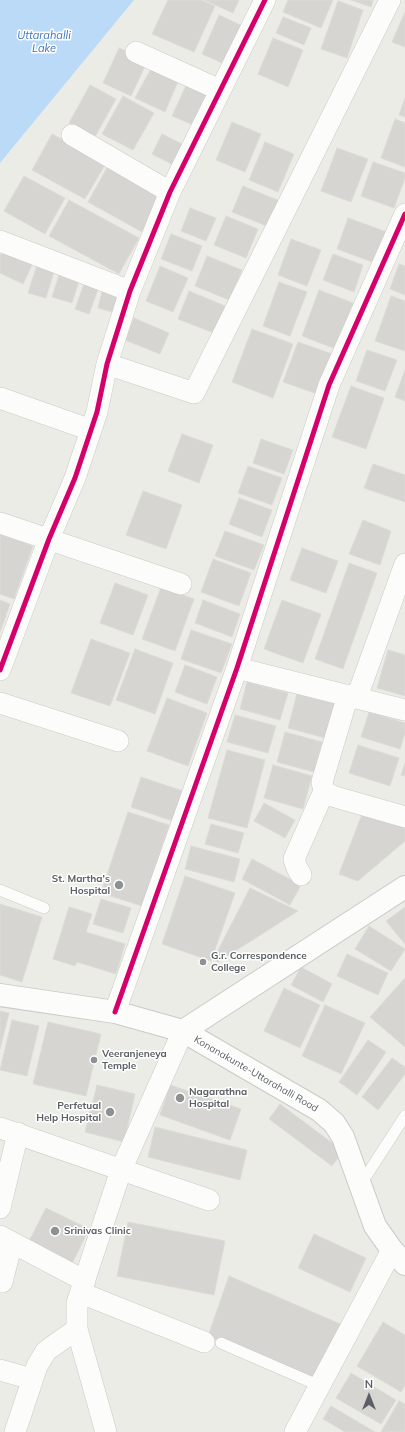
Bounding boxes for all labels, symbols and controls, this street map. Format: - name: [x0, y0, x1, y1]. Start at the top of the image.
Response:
- water label: Uttarahalli Lake: [17, 29, 71, 55]
- place label: St. Martha's Hospital: [52, 873, 110, 896]
- marker: St. Martha's Hospital: [113, 879, 125, 891]
- place label: G.r. Correspondence College: [211, 950, 307, 974]
- marker: G.r. Correspondence College: [198, 957, 208, 967]
- street label: Konanakunte-Uttarahalli Road: [192, 1033, 320, 1115]
- place label: Veeranjeneya Temple: [102, 1048, 167, 1072]
- marker: Veeranjeneya Temple: [89, 1055, 99, 1065]
- place label: Nagarathna Hospital: [189, 1086, 247, 1110]
- marker: Nagarathna Hospital: [174, 1092, 186, 1104]
- place label: Perfetual Help Hospital: [36, 1100, 101, 1124]
- marker: Perfetual Help Hospital: [104, 1106, 116, 1118]
- marker: Srinivas Clinic: [49, 1225, 61, 1237]
- place label: Srinivas Clinic: [64, 1225, 131, 1237]
- north arrow: [349, 1376, 389, 1416]
- text: N: [365, 1377, 373, 1391]

